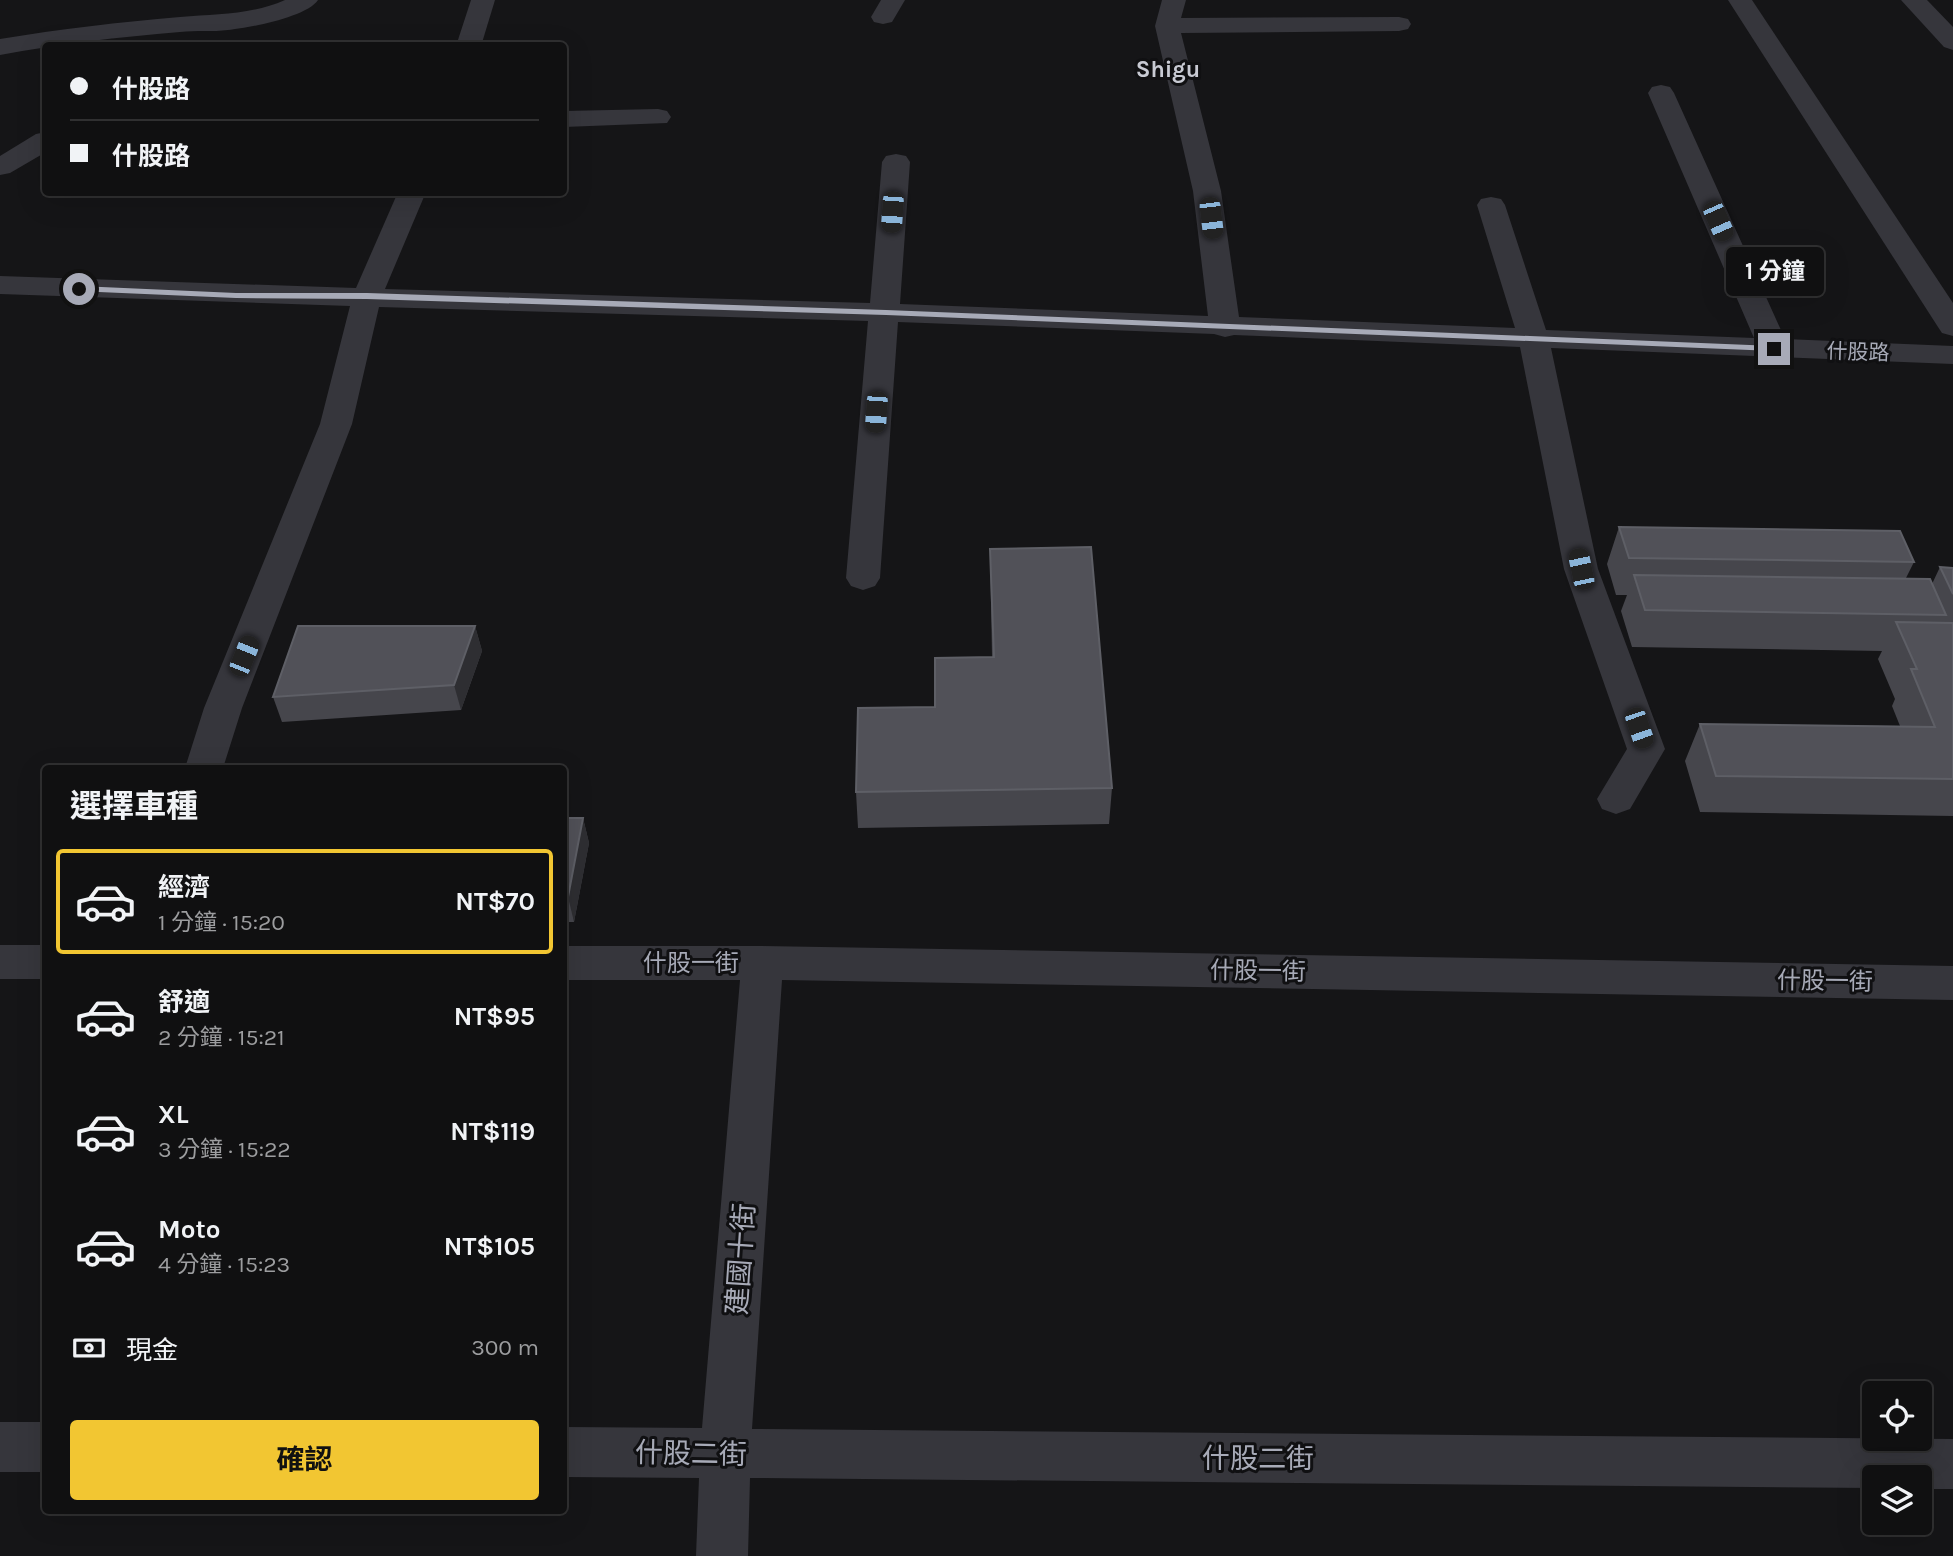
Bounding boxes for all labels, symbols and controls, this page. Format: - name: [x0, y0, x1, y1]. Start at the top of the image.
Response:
- district label: Shigu: [1136, 56, 1200, 83]
- text: 什股路: [112, 74, 190, 105]
- text: 什股路: [112, 141, 190, 172]
- car: [881, 190, 904, 234]
- car: [1199, 196, 1224, 240]
- car: [1700, 198, 1737, 244]
- callout: 1 分鐘: [1725, 247, 1823, 296]
- text: 1 分鐘: [1745, 258, 1805, 285]
- route start: [63, 273, 95, 305]
- route end: [1758, 333, 1790, 365]
- street label: 什股路: [1826, 339, 1890, 365]
- car: [865, 390, 888, 434]
- car: [1567, 546, 1596, 592]
- car: [227, 633, 262, 679]
- car: [1623, 705, 1656, 751]
- text: 選擇車種: [70, 788, 198, 825]
- icon: car: [74, 870, 137, 933]
- text: 經濟: [158, 872, 210, 903]
- text: NT$70: [455, 886, 535, 917]
- text: 1 分鐘 · 15:20: [158, 909, 285, 936]
- street label: 什股一街: [643, 949, 739, 977]
- street label: 什股一街: [1210, 956, 1306, 986]
- street label: 什股一街: [1777, 966, 1873, 996]
- icon: car: [74, 985, 137, 1048]
- text: 舒適: [158, 987, 210, 1018]
- text: NT$95: [454, 1001, 535, 1032]
- text: 2 分鐘 · 15:21: [158, 1024, 285, 1051]
- text: XL: [158, 1099, 189, 1130]
- icon: car: [74, 1100, 137, 1163]
- text: NT$119: [450, 1116, 535, 1147]
- text: 3 分鐘 · 15:22: [158, 1136, 291, 1163]
- street label: 建國十街: [720, 1202, 761, 1316]
- text: Moto: [158, 1214, 220, 1245]
- icon: car: [74, 1215, 137, 1278]
- text: NT$105: [444, 1231, 535, 1262]
- text: 4 分鐘 · 15:23: [158, 1251, 290, 1278]
- icon: cash: [70, 1329, 108, 1367]
- text: 300 m: [471, 1334, 539, 1361]
- text: 現金: [126, 1335, 178, 1366]
- map controls: [1862, 1381, 1932, 1535]
- button: locate: [1862, 1381, 1932, 1451]
- button: 確認: [70, 1420, 539, 1500]
- street label: 什股二街: [635, 1436, 747, 1471]
- street label: 什股二街: [1202, 1442, 1314, 1475]
- button: layers: [1862, 1465, 1932, 1535]

